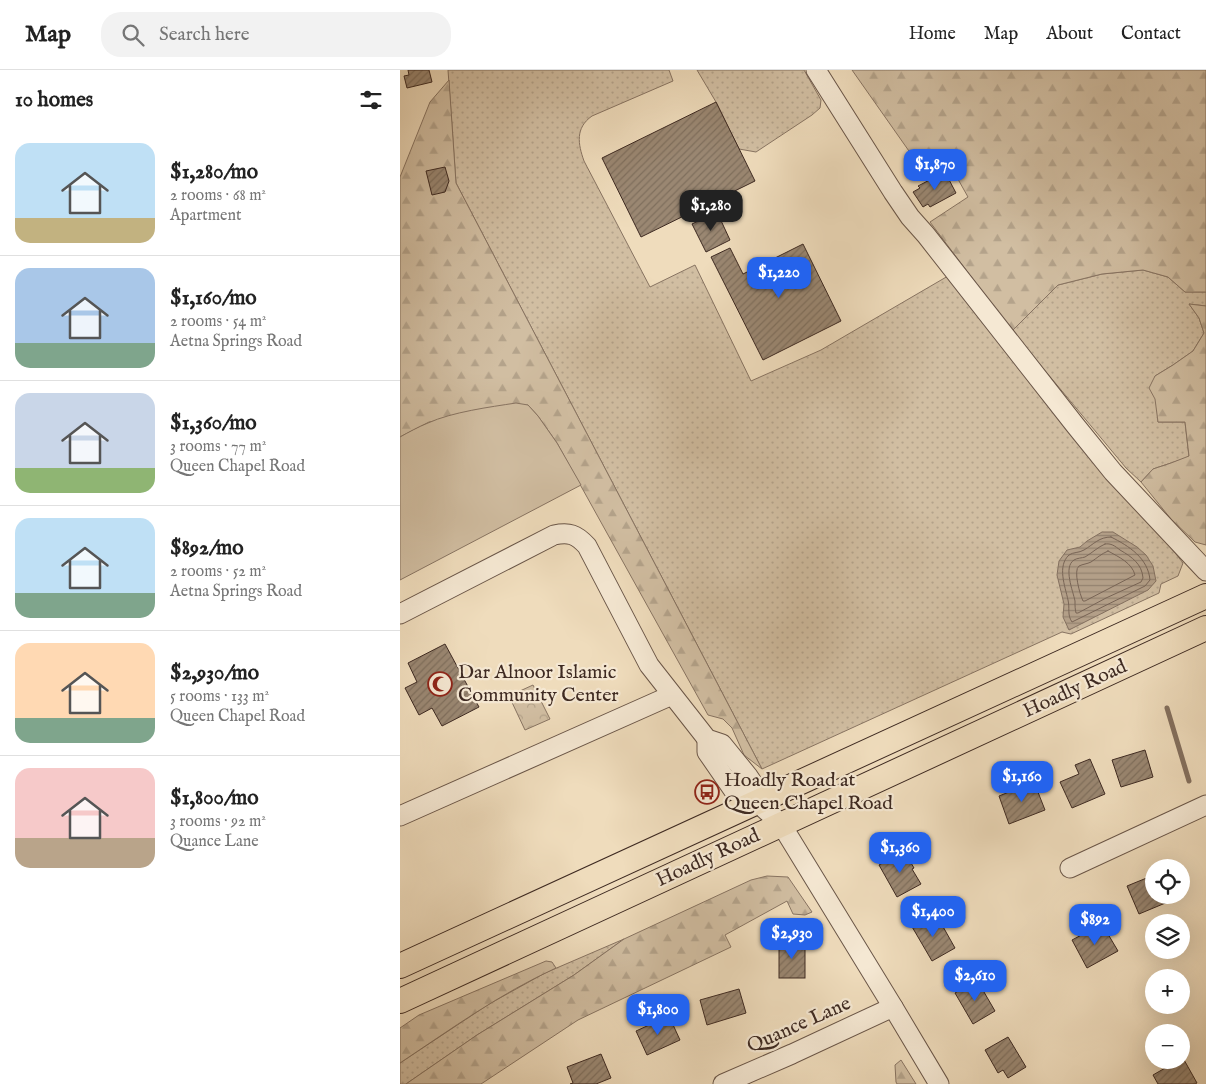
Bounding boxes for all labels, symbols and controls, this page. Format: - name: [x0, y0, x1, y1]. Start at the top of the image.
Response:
- search box: [101, 12, 451, 57]
- text: Map: [25, 19, 71, 50]
- icon: search: [119, 21, 147, 49]
- text: Search here: [159, 23, 250, 47]
- text: Home: [909, 23, 956, 46]
- text: Map: [984, 23, 1018, 46]
- text: About: [1046, 23, 1093, 46]
- text: Contact: [1121, 23, 1181, 46]
- icon: filters: [357, 86, 385, 114]
- text: 10 homes: [15, 87, 93, 114]
- pin: $1,870: [894, 148, 976, 191]
- text: $1,870: [915, 155, 955, 175]
- text: $1,280/mo: [170, 159, 258, 186]
- icon: home: [55, 163, 115, 223]
- text: 2 rooms · 68 m²: [170, 186, 266, 206]
- pin: $1,280: [670, 190, 752, 232]
- text: $1,280: [691, 196, 731, 216]
- text: Apartment: [170, 206, 241, 226]
- pin: $1,220: [738, 256, 820, 299]
- text: $1,220: [758, 263, 800, 283]
- text: $1,160/mo: [170, 285, 257, 312]
- icon: home: [55, 288, 115, 348]
- text: 2 rooms · 54 m²: [170, 312, 267, 332]
- text: Aetna Springs Road: [170, 332, 302, 352]
- text: $1,360/mo: [170, 410, 257, 437]
- icon: home: [55, 413, 115, 473]
- text: 3 rooms · 77 m²: [170, 437, 266, 457]
- text: Queen Chapel Road: [170, 457, 305, 477]
- text: $892/mo: [170, 535, 244, 562]
- icon: home: [55, 538, 115, 598]
- text: 2 rooms · 52 m²: [170, 562, 266, 582]
- text: Aetna Springs Road: [170, 582, 302, 602]
- street label: Hoadly Road: [1019, 654, 1131, 724]
- text: $2,930/mo: [170, 660, 259, 687]
- place label: Dar Alnoor Islamic Community Center: [458, 660, 619, 708]
- icon: home: [55, 663, 115, 723]
- mosque icon: Dar Alnoor Islamic Community Center: [427, 671, 453, 697]
- text: 5 rooms · 133 m²: [170, 687, 269, 707]
- text: Queen Chapel Road: [170, 707, 305, 727]
- pin: $1,160: [981, 760, 1063, 803]
- text: $1,160: [1002, 767, 1042, 787]
- place label: Hoadly Road at Queen Chapel Road: [724, 768, 893, 816]
- bus stop icon: Hoadly Road at Queen Chapel Road: [694, 779, 720, 805]
- text: $1,800/mo: [170, 785, 259, 812]
- icon: home: [55, 788, 115, 848]
- text: 3 rooms · 92 m²: [170, 812, 266, 832]
- street label: Hoadly Road: [652, 823, 764, 893]
- text: Quance Lane: [170, 832, 259, 852]
- pin: $1,360: [859, 832, 941, 874]
- text: $1,360: [880, 838, 920, 858]
- map controls: [1145, 859, 1190, 1069]
- button: locate: [1145, 859, 1190, 904]
- pin: $1,400: [892, 896, 974, 938]
- text: $1,400: [911, 902, 955, 922]
- pin: $892: [1065, 904, 1125, 946]
- text: $892: [1080, 910, 1110, 930]
- button: layers: [1145, 914, 1190, 959]
- pin: $2,930: [751, 918, 833, 960]
- text: $2,930: [771, 924, 813, 944]
- pin: $2,610: [934, 960, 1016, 1002]
- text: $2,610: [954, 966, 996, 986]
- button: +: [1145, 969, 1190, 1014]
- street label: Quance Lane: [743, 991, 855, 1059]
- pin: $1,800: [617, 994, 699, 1036]
- text: $1,800: [637, 1000, 679, 1020]
- button: −: [1145, 1024, 1190, 1069]

